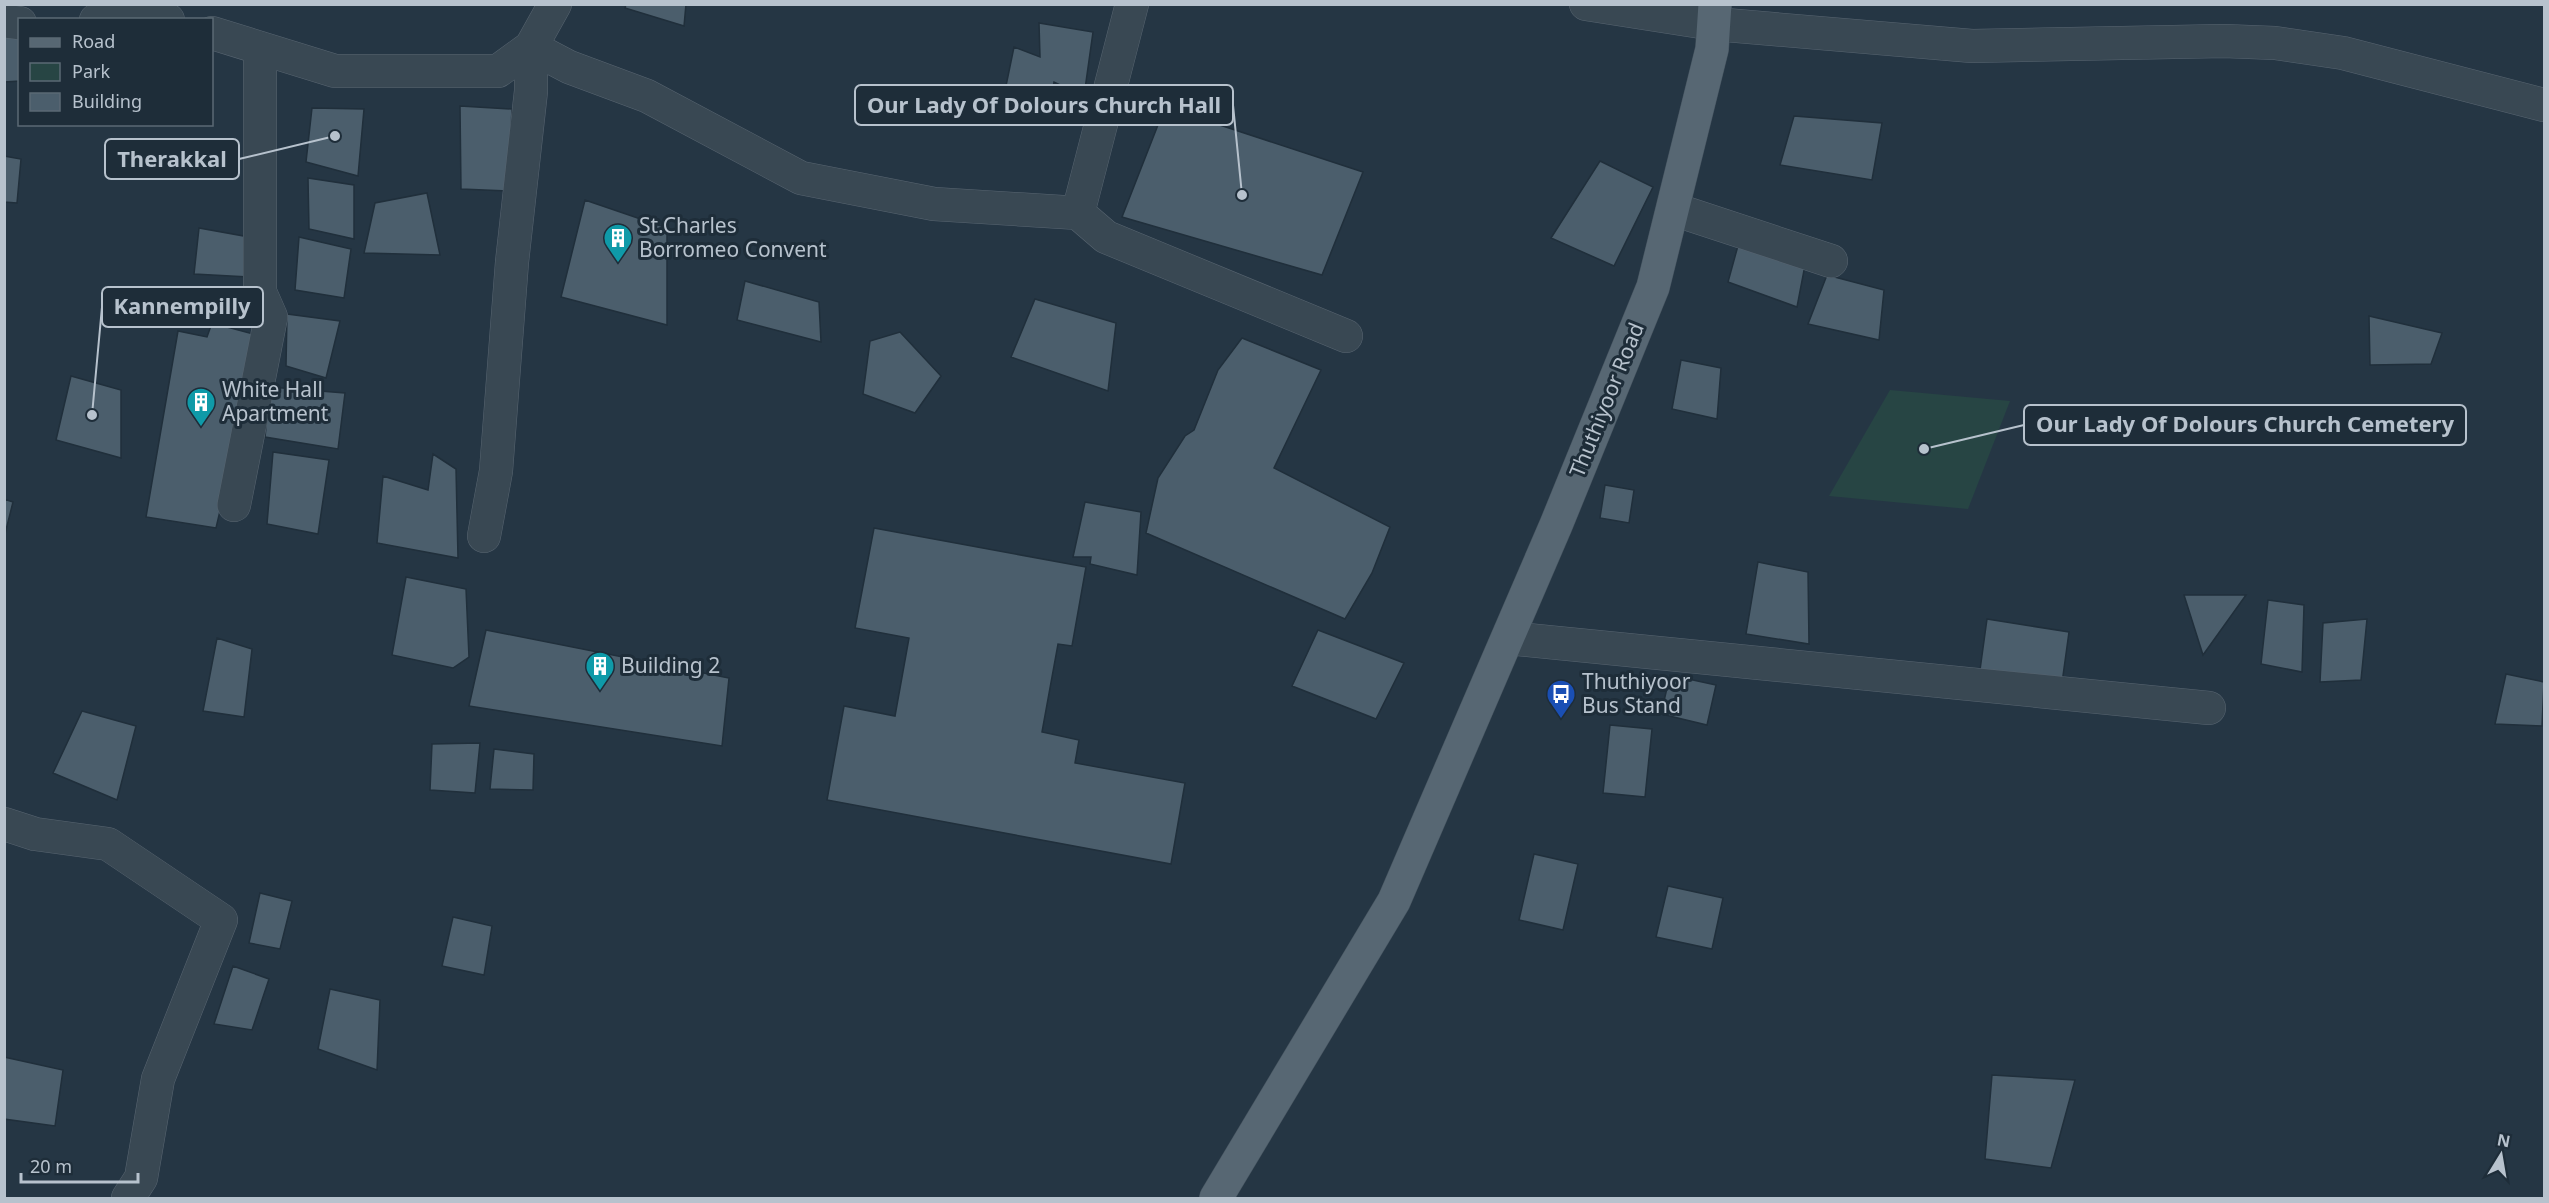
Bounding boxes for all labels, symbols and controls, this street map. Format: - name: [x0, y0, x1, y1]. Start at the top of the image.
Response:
- legend: [18, 18, 213, 126]
- text: Road: [72, 29, 115, 53]
- text: Park: [72, 59, 110, 83]
- callout: Our Lady Of Dolours Church Hall: [855, 85, 1233, 125]
- text: Building: [72, 89, 142, 113]
- text: Our Lady Of Dolours Church Hall: [867, 89, 1221, 119]
- callout: Therakkal: [105, 139, 239, 179]
- text: Therakkal: [117, 143, 227, 173]
- place label: St.Charles Borromeo Convent: [639, 211, 827, 263]
- building icon: St.Charles Borromeo Convent: [602, 222, 634, 264]
- callout: Kannempilly: [102, 287, 263, 327]
- text: Kannempilly: [113, 290, 251, 320]
- street label: Thuthiyoor Road: [1562, 318, 1650, 481]
- place label: White Hall Apartment: [222, 375, 329, 427]
- building icon: White Hall Apartment: [185, 386, 217, 428]
- callout: Our Lady Of Dolours Church Cemetery: [2024, 405, 2466, 445]
- text: Our Lady Of Dolours Church Cemetery: [2036, 408, 2454, 438]
- building icon: Building 2: [584, 650, 616, 692]
- place label: Building 2: [621, 651, 720, 679]
- place label: Thuthiyoor Bus Stand: [1582, 667, 1691, 719]
- bus stop icon: Thuthiyoor Bus Stand: [1545, 678, 1577, 720]
- north arrow: [2471, 1125, 2531, 1185]
- text: N: [2495, 1128, 2512, 1152]
- scale bar: [21, 1146, 138, 1184]
- text: 20 m: [30, 1154, 72, 1178]

